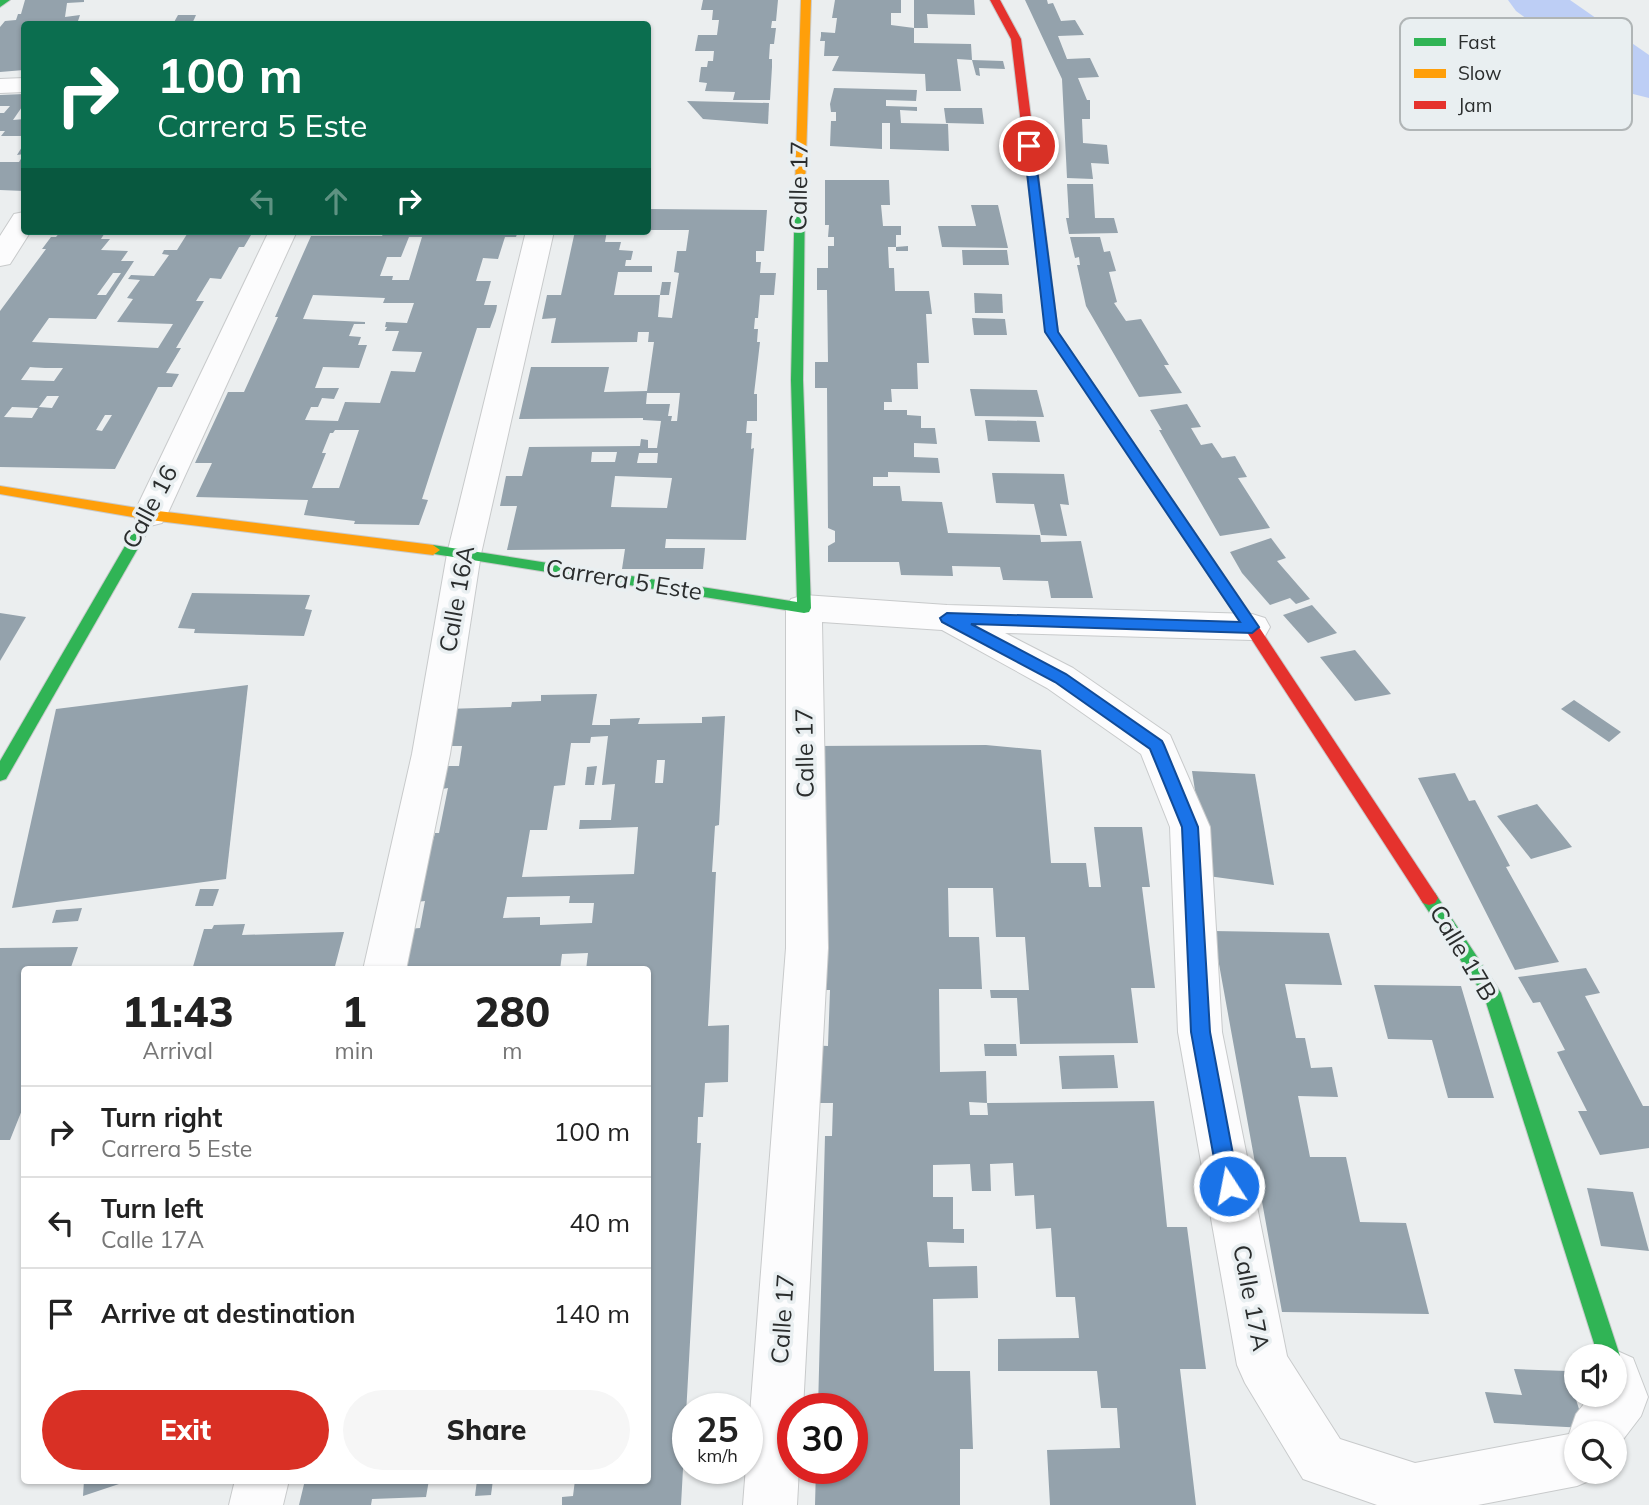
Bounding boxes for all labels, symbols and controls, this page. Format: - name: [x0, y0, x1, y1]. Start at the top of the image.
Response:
- legend: [1400, 18, 1632, 130]
- text: Fast: [1458, 30, 1496, 54]
- text: 100 m: [157, 44, 303, 105]
- icon: right: [42, 49, 133, 140]
- text: Slow: [1458, 61, 1502, 85]
- text: Jam: [1458, 93, 1492, 117]
- text: Carrera 5 Este: [157, 105, 367, 145]
- pin: [999, 116, 1059, 176]
- icon: arrive: [1010, 127, 1048, 165]
- street label: Calle 17: [782, 141, 814, 231]
- icon: left: [244, 182, 282, 220]
- icon: ahead: [317, 182, 355, 220]
- icon: right: [390, 182, 428, 220]
- street label: Calle 16: [115, 460, 183, 553]
- street label: Calle 16A: [432, 543, 480, 654]
- street label: Carrera 5 Este: [544, 552, 704, 606]
- street label: Calle 17: [788, 708, 820, 798]
- street label: Calle 17B: [1424, 899, 1504, 1006]
- text: 11:43: [122, 985, 234, 1038]
- text: 1: [341, 985, 367, 1038]
- text: 280: [475, 985, 550, 1038]
- text: Arrival: [143, 1036, 213, 1065]
- text: min: [334, 1036, 374, 1065]
- text: m: [502, 1036, 522, 1065]
- text: Turn right: [101, 1101, 222, 1134]
- icon: right: [42, 1113, 80, 1151]
- text: 100 m: [554, 1115, 630, 1148]
- text: Carrera 5 Este: [101, 1134, 252, 1163]
- position arrow: [1192, 1149, 1266, 1223]
- text: Turn left: [101, 1192, 203, 1225]
- icon: left: [42, 1204, 80, 1242]
- text: 40 m: [569, 1206, 630, 1239]
- text: Calle 17A: [101, 1225, 204, 1254]
- street label: Calle 17A: [1227, 1242, 1277, 1354]
- street label: Calle 17: [764, 1273, 800, 1365]
- icon: arrive: [42, 1295, 80, 1333]
- text: Arrive at destination: [101, 1297, 356, 1330]
- text: 140 m: [554, 1297, 630, 1330]
- map controls: [1564, 1344, 1627, 1484]
- button: sound: [1564, 1344, 1627, 1407]
- button: Exit: [42, 1390, 329, 1470]
- button: Share: [343, 1390, 630, 1470]
- speed limit sign: 30: [777, 1393, 868, 1484]
- text: 25: [696, 1407, 739, 1451]
- button: search: [1564, 1421, 1627, 1484]
- text: km/h: [697, 1444, 738, 1467]

